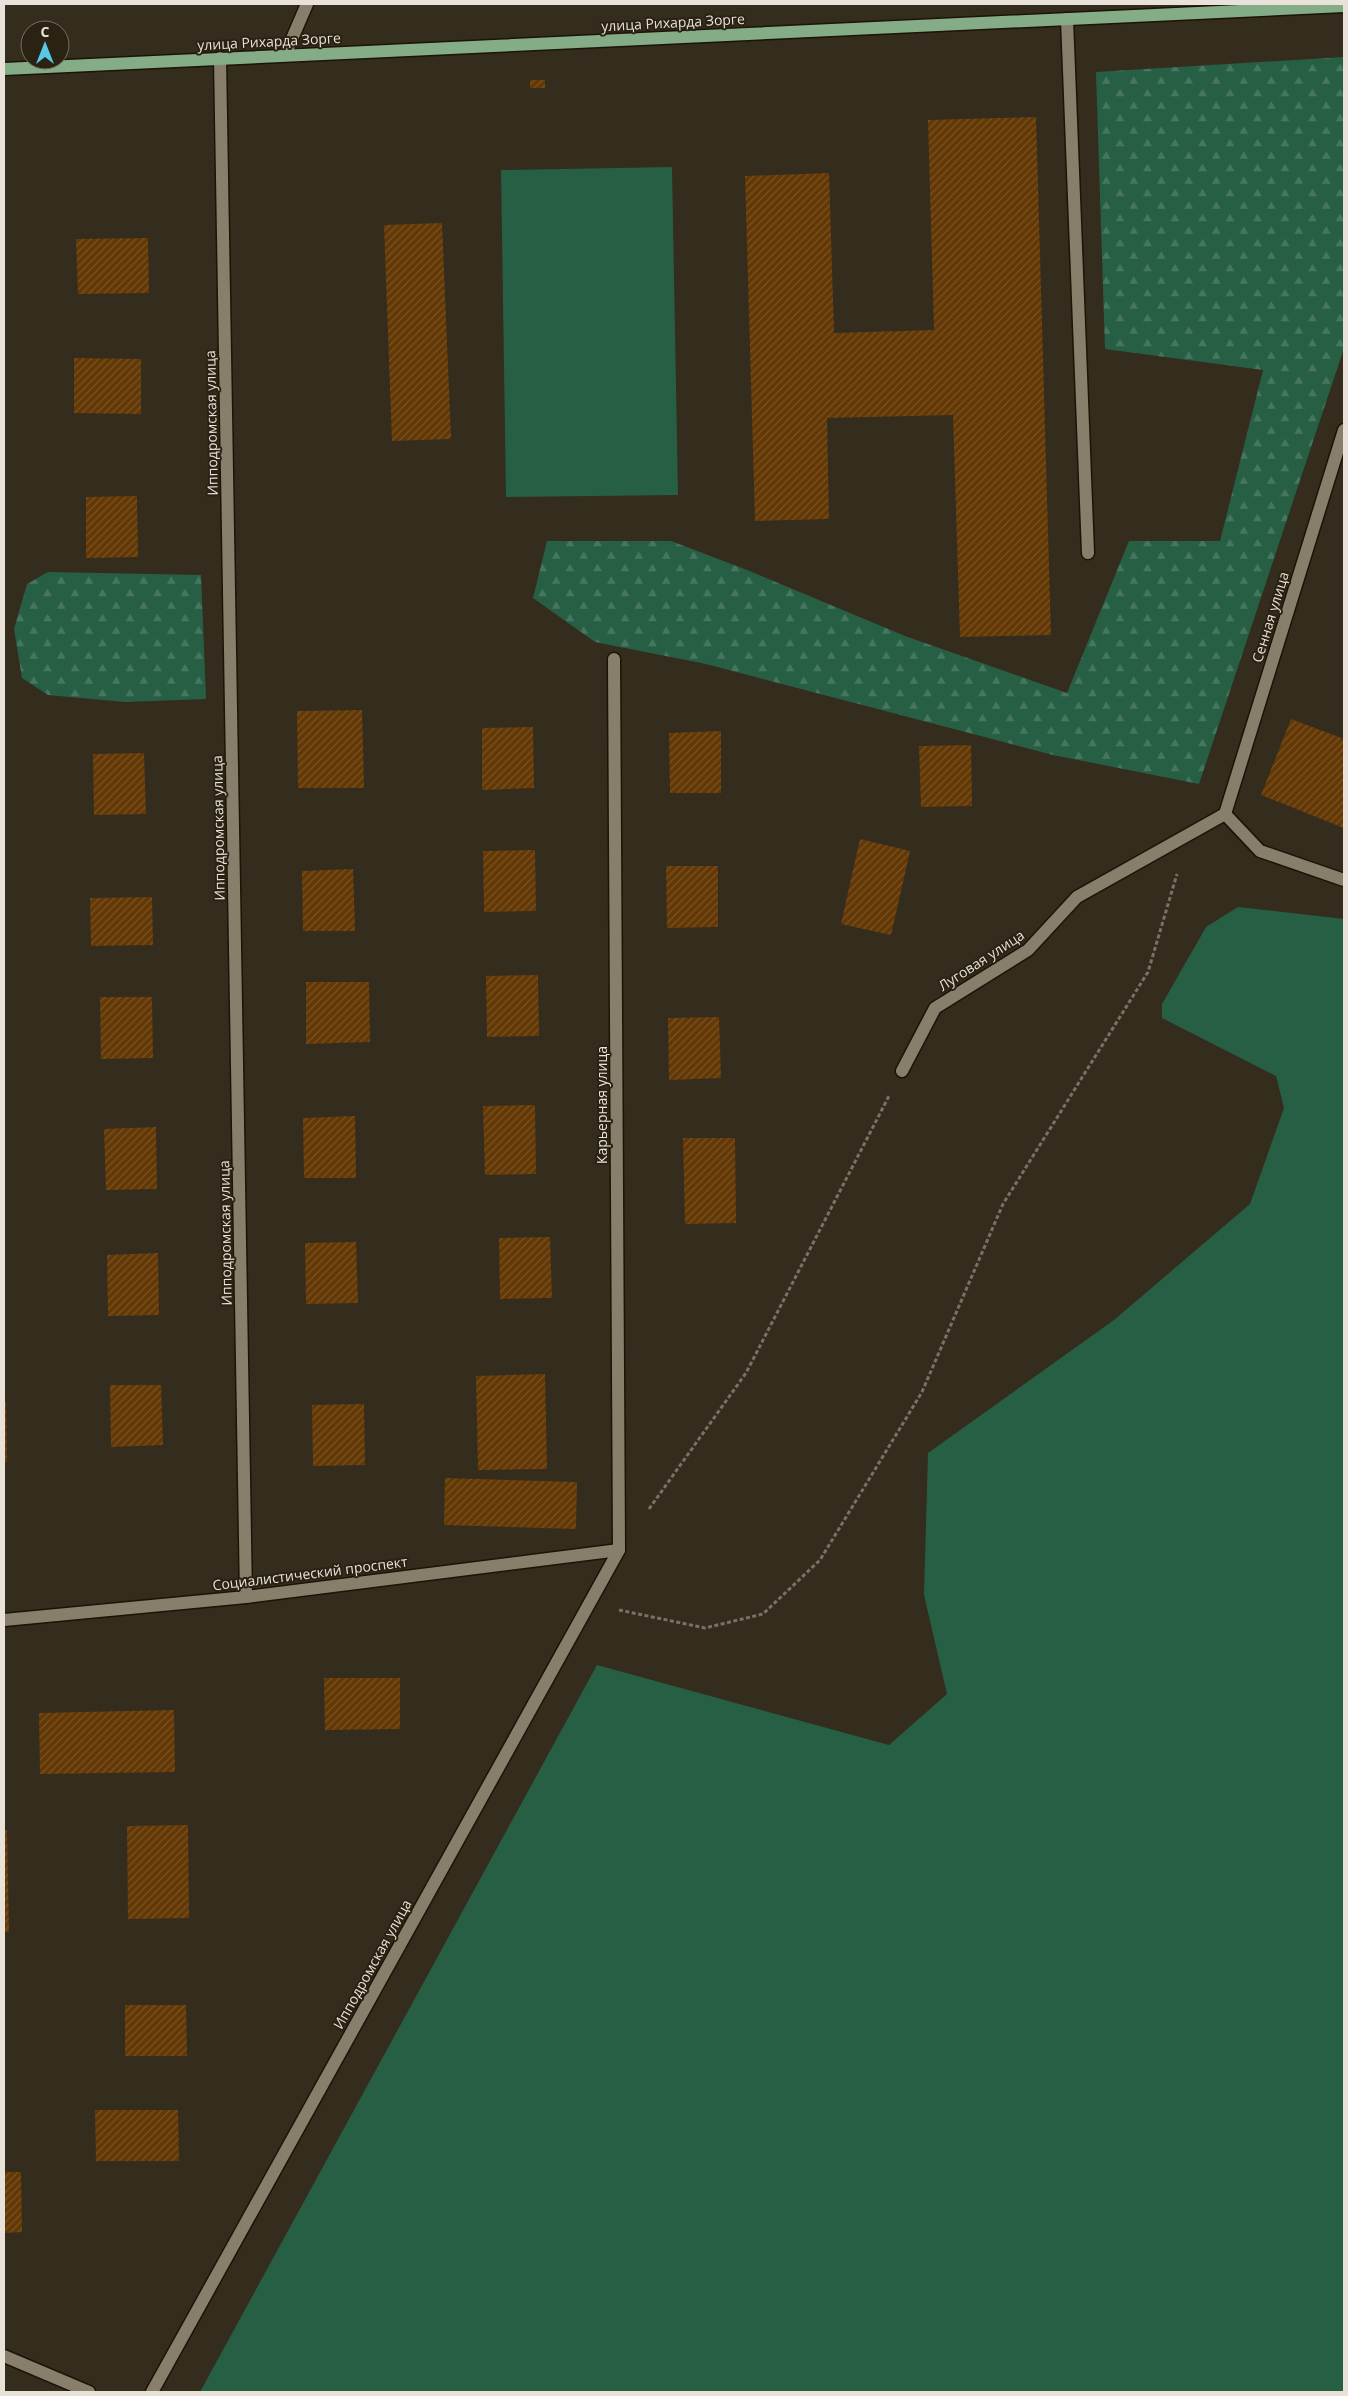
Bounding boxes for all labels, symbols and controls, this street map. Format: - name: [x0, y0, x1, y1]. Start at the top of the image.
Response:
- street label: улица Рихарда Зорге: [601, 9, 745, 35]
- north arrow: [20, 20, 70, 70]
- text: С: [41, 22, 50, 41]
- street label: улица Рихарда Зорге: [197, 28, 341, 54]
- street label: Ипподромская улица: [200, 350, 222, 496]
- street label: Сенная улица: [1247, 569, 1293, 665]
- street label: Ипподромская улица: [207, 755, 229, 901]
- street label: Луговая улица: [934, 925, 1028, 995]
- street label: Карьерная улица: [592, 1046, 611, 1164]
- street label: Ипподромская улица: [214, 1160, 236, 1306]
- street label: Социалистический проспект: [211, 1552, 409, 1594]
- street label: Ипподромская улица: [328, 1896, 416, 2032]

